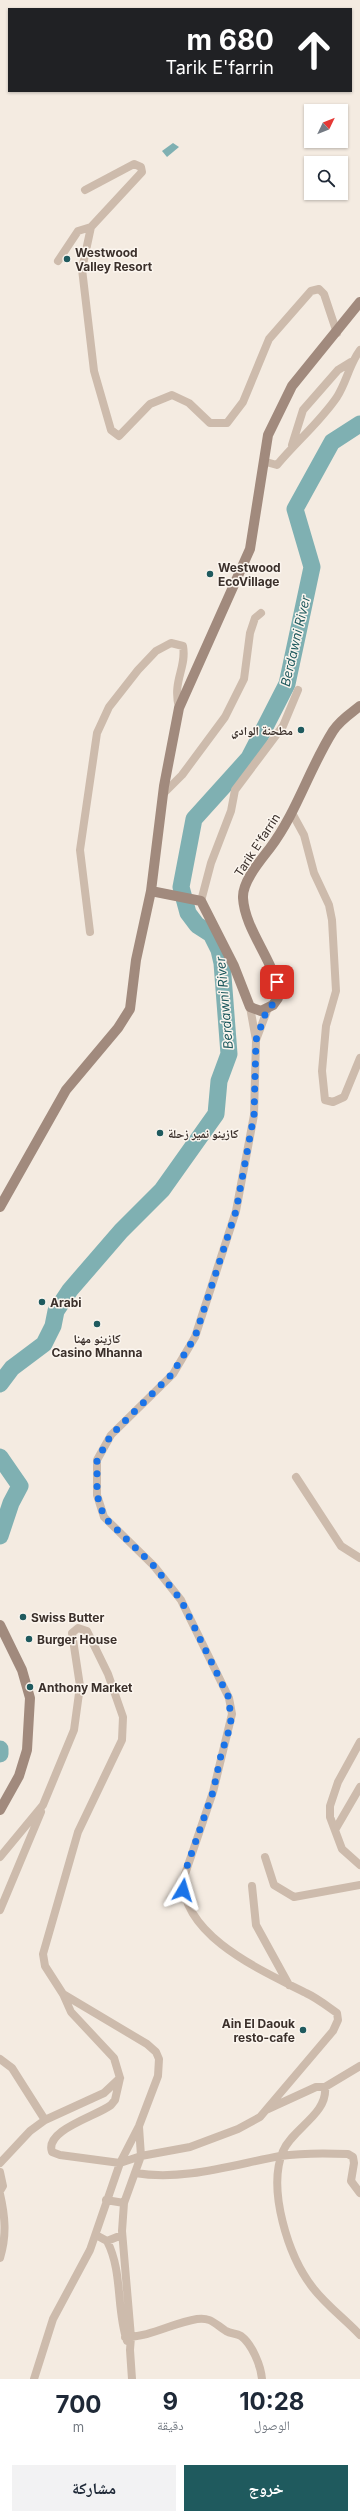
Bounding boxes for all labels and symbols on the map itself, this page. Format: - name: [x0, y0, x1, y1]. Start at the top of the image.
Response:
- north arrow: [304, 104, 348, 148]
- place label: Westwood Valley Resort: [75, 245, 153, 274]
- marker: Westwood Valley Resort: [62, 254, 72, 264]
- place label: Westwood EcoVillage: [218, 560, 281, 589]
- marker: Westwood EcoVillage: [205, 569, 215, 579]
- water label: Berdawni River: [277, 593, 313, 688]
- place label: مطحنة الوادي: [231, 723, 293, 740]
- marker: مطحنة الوادي: [296, 725, 306, 735]
- street label: Tarik E'farrin: [231, 811, 283, 879]
- water label: Berdawni River: [212, 955, 236, 1050]
- pin: [260, 965, 294, 999]
- place label: كازينو نمير زحلة: [168, 1126, 239, 1141]
- marker: كازينو نمير زحلة: [155, 1128, 165, 1138]
- place label: Arabi: [50, 1295, 81, 1310]
- marker: Arabi: [37, 1297, 47, 1307]
- marker: كازينو مهنا Casino Mhanna: [92, 1319, 102, 1329]
- place label: كازينو مهنا Casino Mhanna: [51, 1331, 143, 1360]
- place label: Swiss Butter: [31, 1610, 104, 1625]
- marker: Swiss Butter: [18, 1612, 28, 1622]
- place label: Burger House: [37, 1632, 117, 1647]
- marker: Burger House: [24, 1634, 34, 1644]
- place label: Anthony Market: [38, 1680, 133, 1695]
- marker: Anthony Market: [25, 1682, 35, 1692]
- position arrow: [162, 1869, 204, 1911]
- place label: Ain El Daouk resto-cafe: [222, 2016, 295, 2045]
- marker: Ain El Daouk resto-cafe: [298, 2025, 308, 2035]

